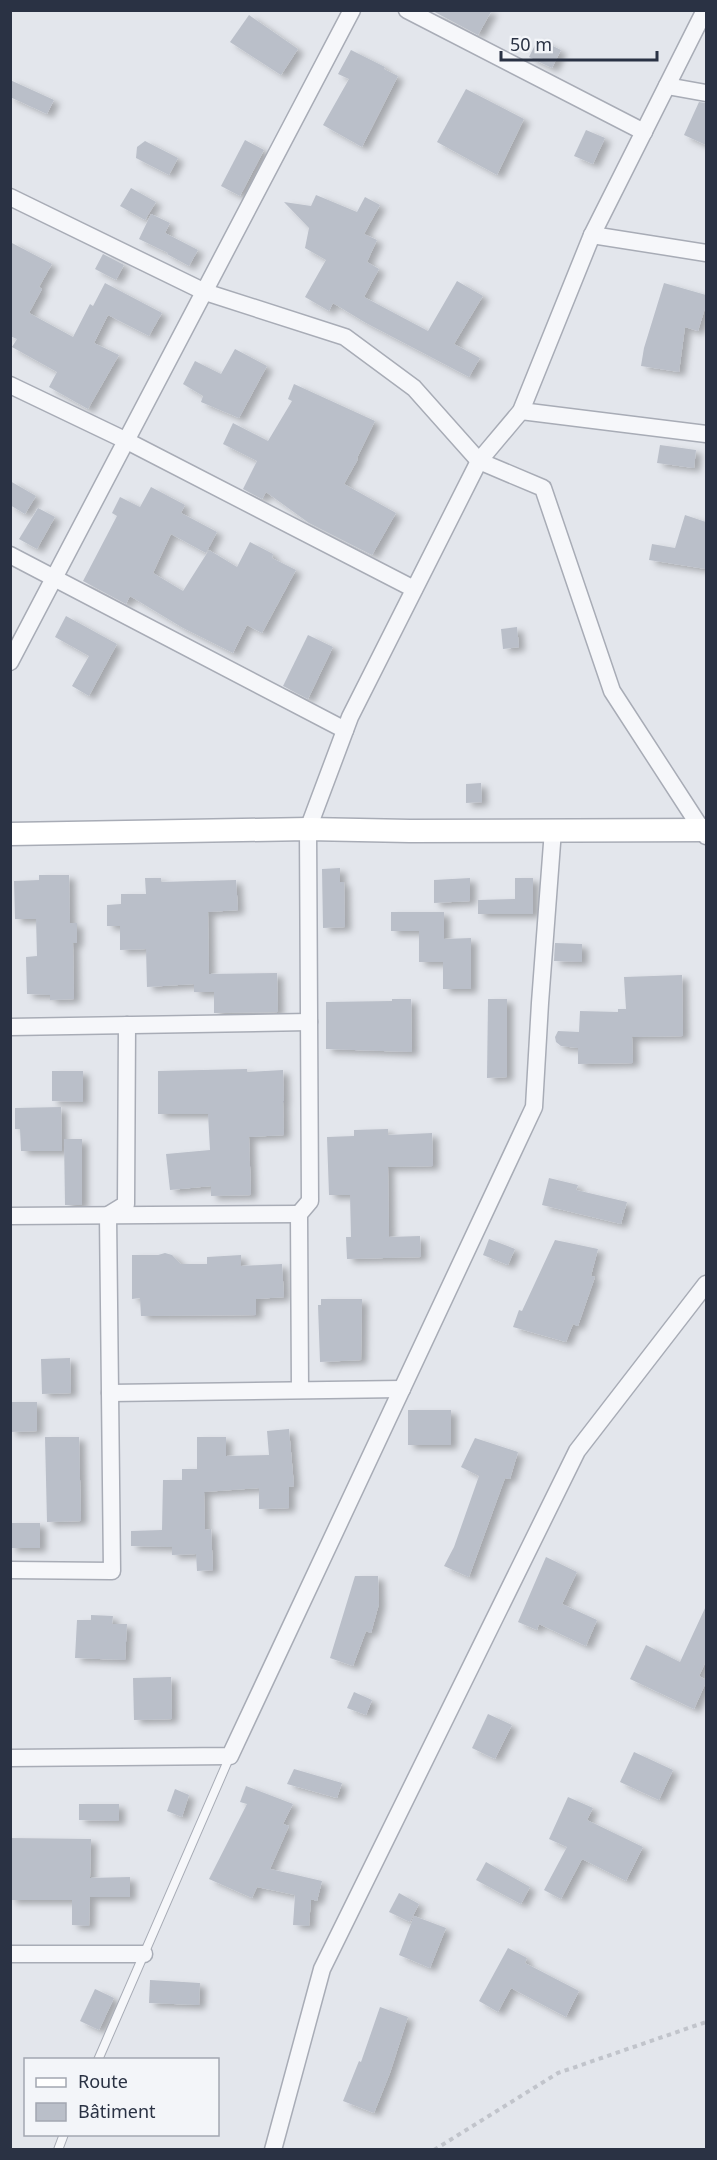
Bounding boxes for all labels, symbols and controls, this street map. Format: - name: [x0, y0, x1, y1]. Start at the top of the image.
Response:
- scale bar: [501, 24, 657, 62]
- text: 50 m: [510, 32, 552, 56]
- legend: [24, 2058, 219, 2136]
- text: Route: [78, 2069, 128, 2093]
- text: Bâtiment: [78, 2099, 156, 2123]

